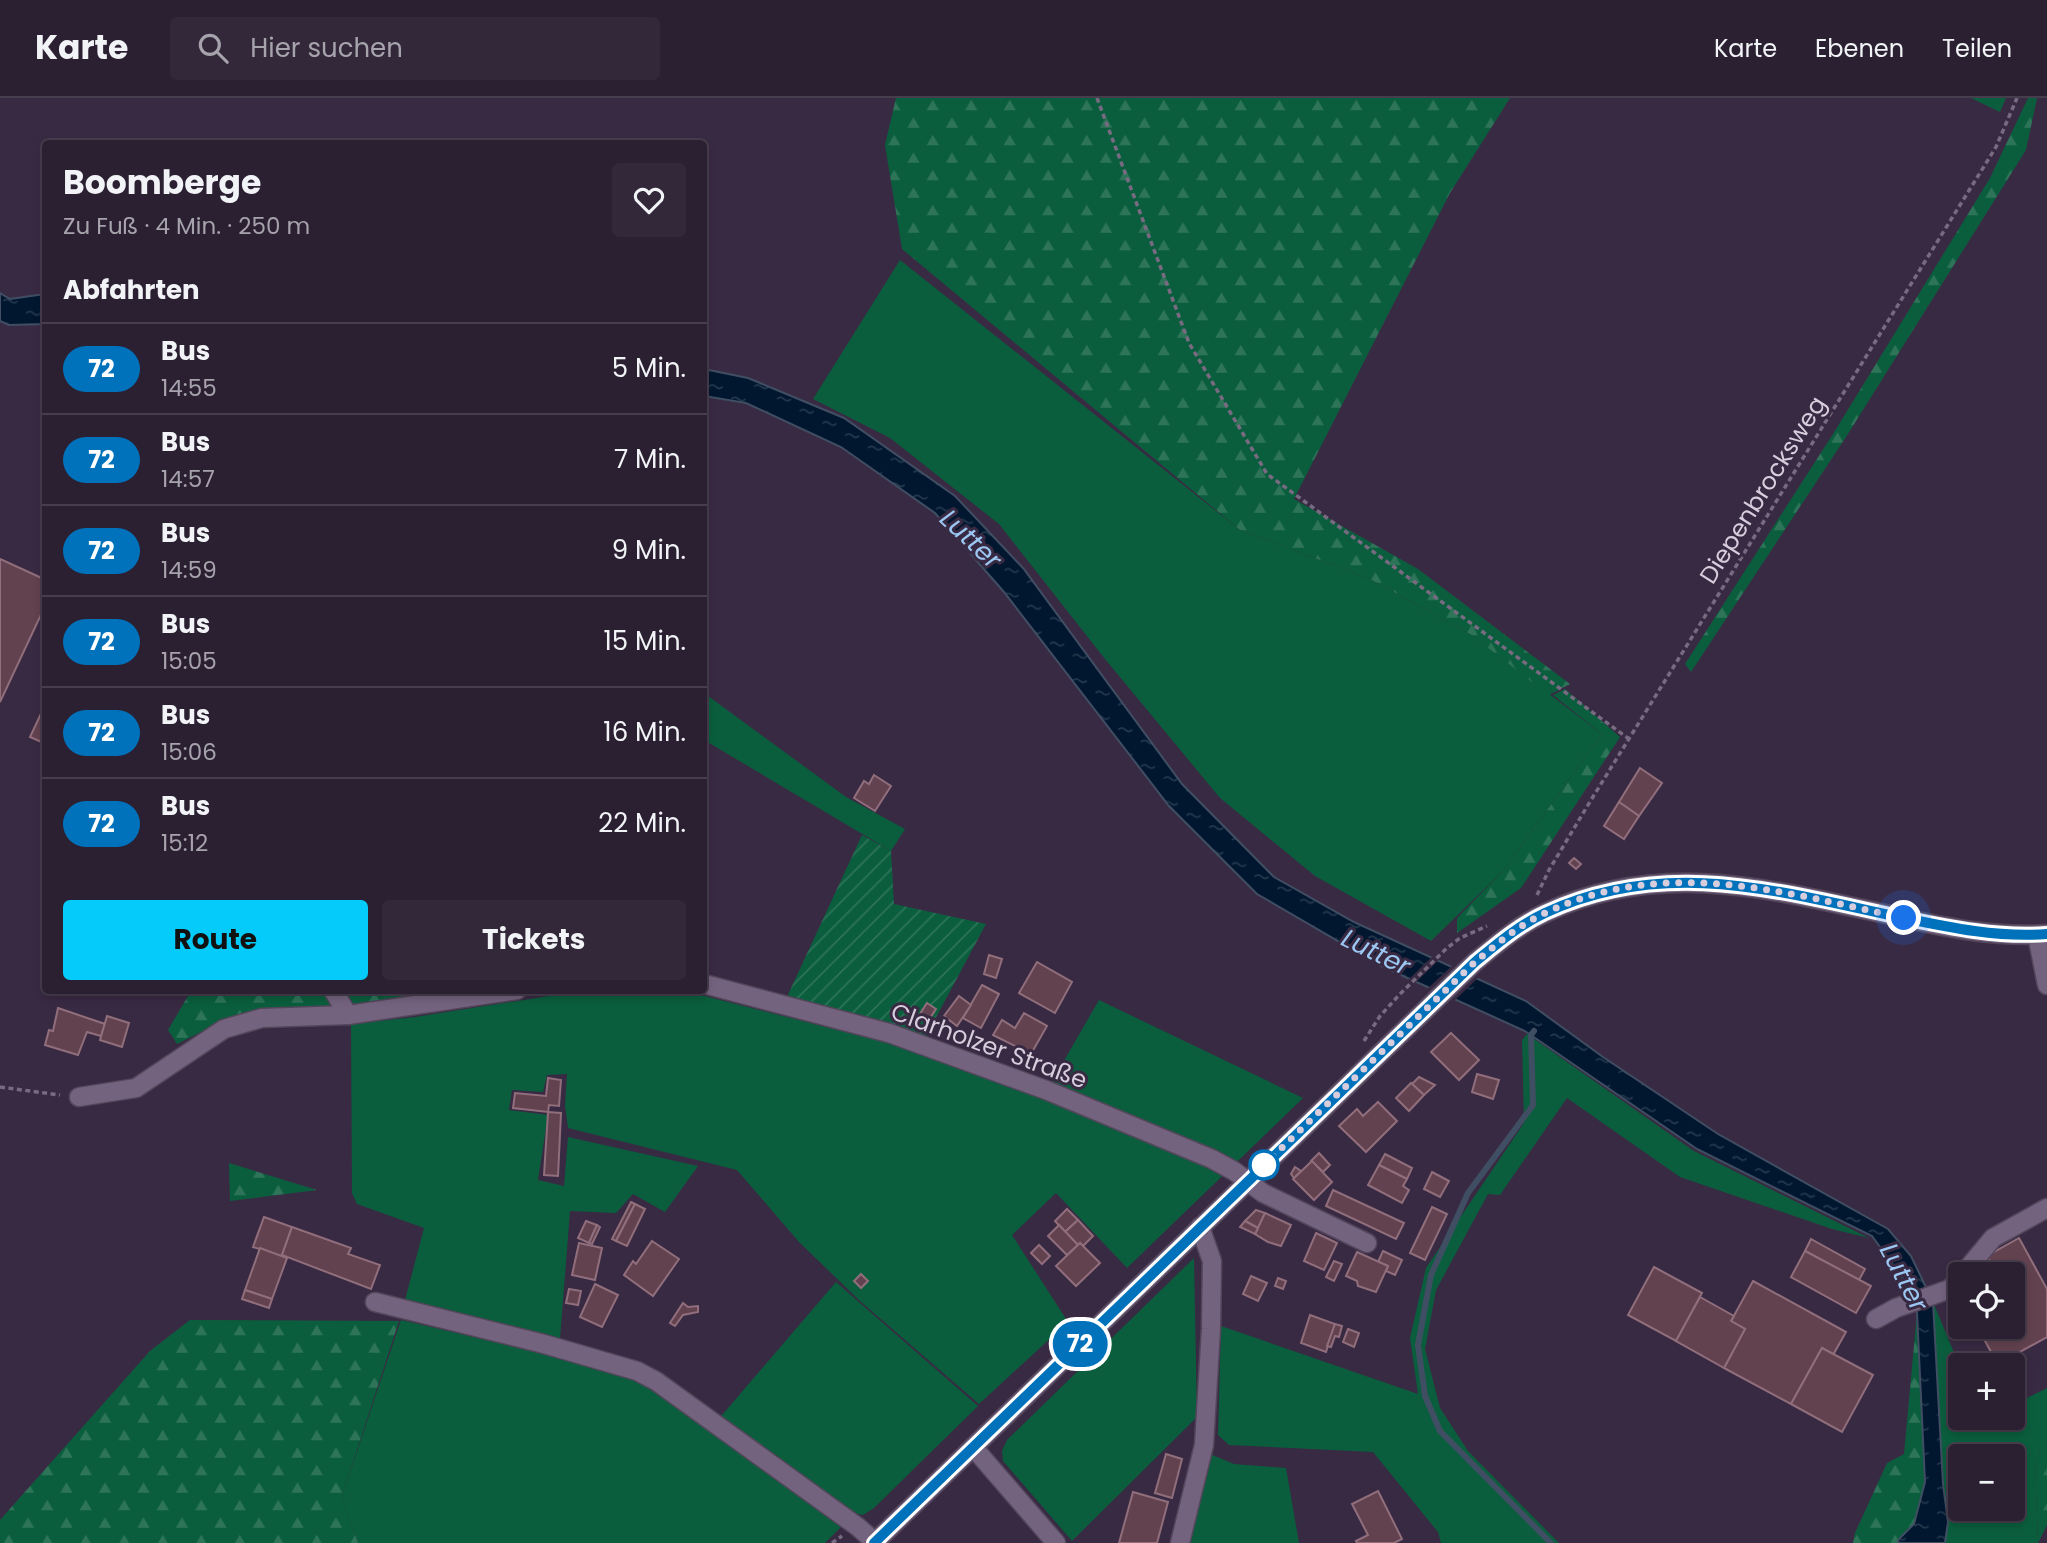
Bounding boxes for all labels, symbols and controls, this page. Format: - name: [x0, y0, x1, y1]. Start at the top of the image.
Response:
- search box: [170, 17, 660, 80]
- text: Karte: [35, 24, 128, 71]
- icon: search: [194, 29, 232, 67]
- text: Hier suchen: [250, 30, 403, 66]
- text: Karte: [1714, 32, 1777, 65]
- text: Ebenen: [1815, 32, 1904, 65]
- text: Teilen: [1942, 32, 2012, 65]
- text: Boomberge: [63, 159, 261, 206]
- button: heart: [612, 163, 686, 237]
- text: Zu Fuß · 4 Min. · 250 m: [63, 210, 310, 242]
- text: Abfahrten: [63, 272, 200, 308]
- text: Bus: [161, 333, 210, 369]
- text: 5 Min.: [612, 350, 686, 386]
- text: 72: [88, 352, 115, 385]
- text: 14:55: [161, 372, 217, 404]
- street label: Diepenbrocksweg: [1692, 390, 1834, 590]
- text: Bus: [161, 424, 210, 460]
- text: 7 Min.: [614, 441, 686, 477]
- text: 72: [88, 443, 115, 476]
- text: 14:57: [161, 463, 215, 495]
- water label: Lutter: [932, 501, 1011, 578]
- text: Bus: [161, 515, 210, 551]
- text: 9 Min.: [612, 532, 686, 568]
- text: 72: [88, 534, 115, 567]
- text: 14:59: [161, 554, 217, 586]
- text: Bus: [161, 606, 210, 642]
- text: 15 Min.: [604, 623, 686, 659]
- text: 72: [88, 625, 115, 658]
- text: 15:05: [161, 645, 217, 677]
- text: Bus: [161, 697, 210, 733]
- text: 16 Min.: [603, 714, 686, 750]
- text: 72: [88, 716, 115, 749]
- text: 15:06: [161, 736, 217, 768]
- text: Bus: [161, 788, 210, 824]
- text: 22 Min.: [598, 805, 686, 841]
- text: 72: [88, 807, 115, 840]
- text: 15:12: [161, 827, 208, 859]
- button: Route: [63, 900, 368, 980]
- button: Tickets: [382, 900, 686, 980]
- your location: [1886, 900, 1921, 935]
- water label: Lutter: [1335, 920, 1418, 985]
- street label: Clarholzer Straße: [886, 995, 1092, 1096]
- unlabelled marker: [1249, 1150, 1279, 1180]
- water label: Lutter: [1871, 1236, 1938, 1319]
- map controls: [1948, 1262, 2025, 1521]
- button: locate: [1948, 1262, 2025, 1339]
- line badge: 72: [1048, 1321, 1112, 1367]
- text: 72: [1067, 1327, 1093, 1360]
- button: +: [1948, 1353, 2025, 1430]
- button: −: [1948, 1444, 2025, 1521]

